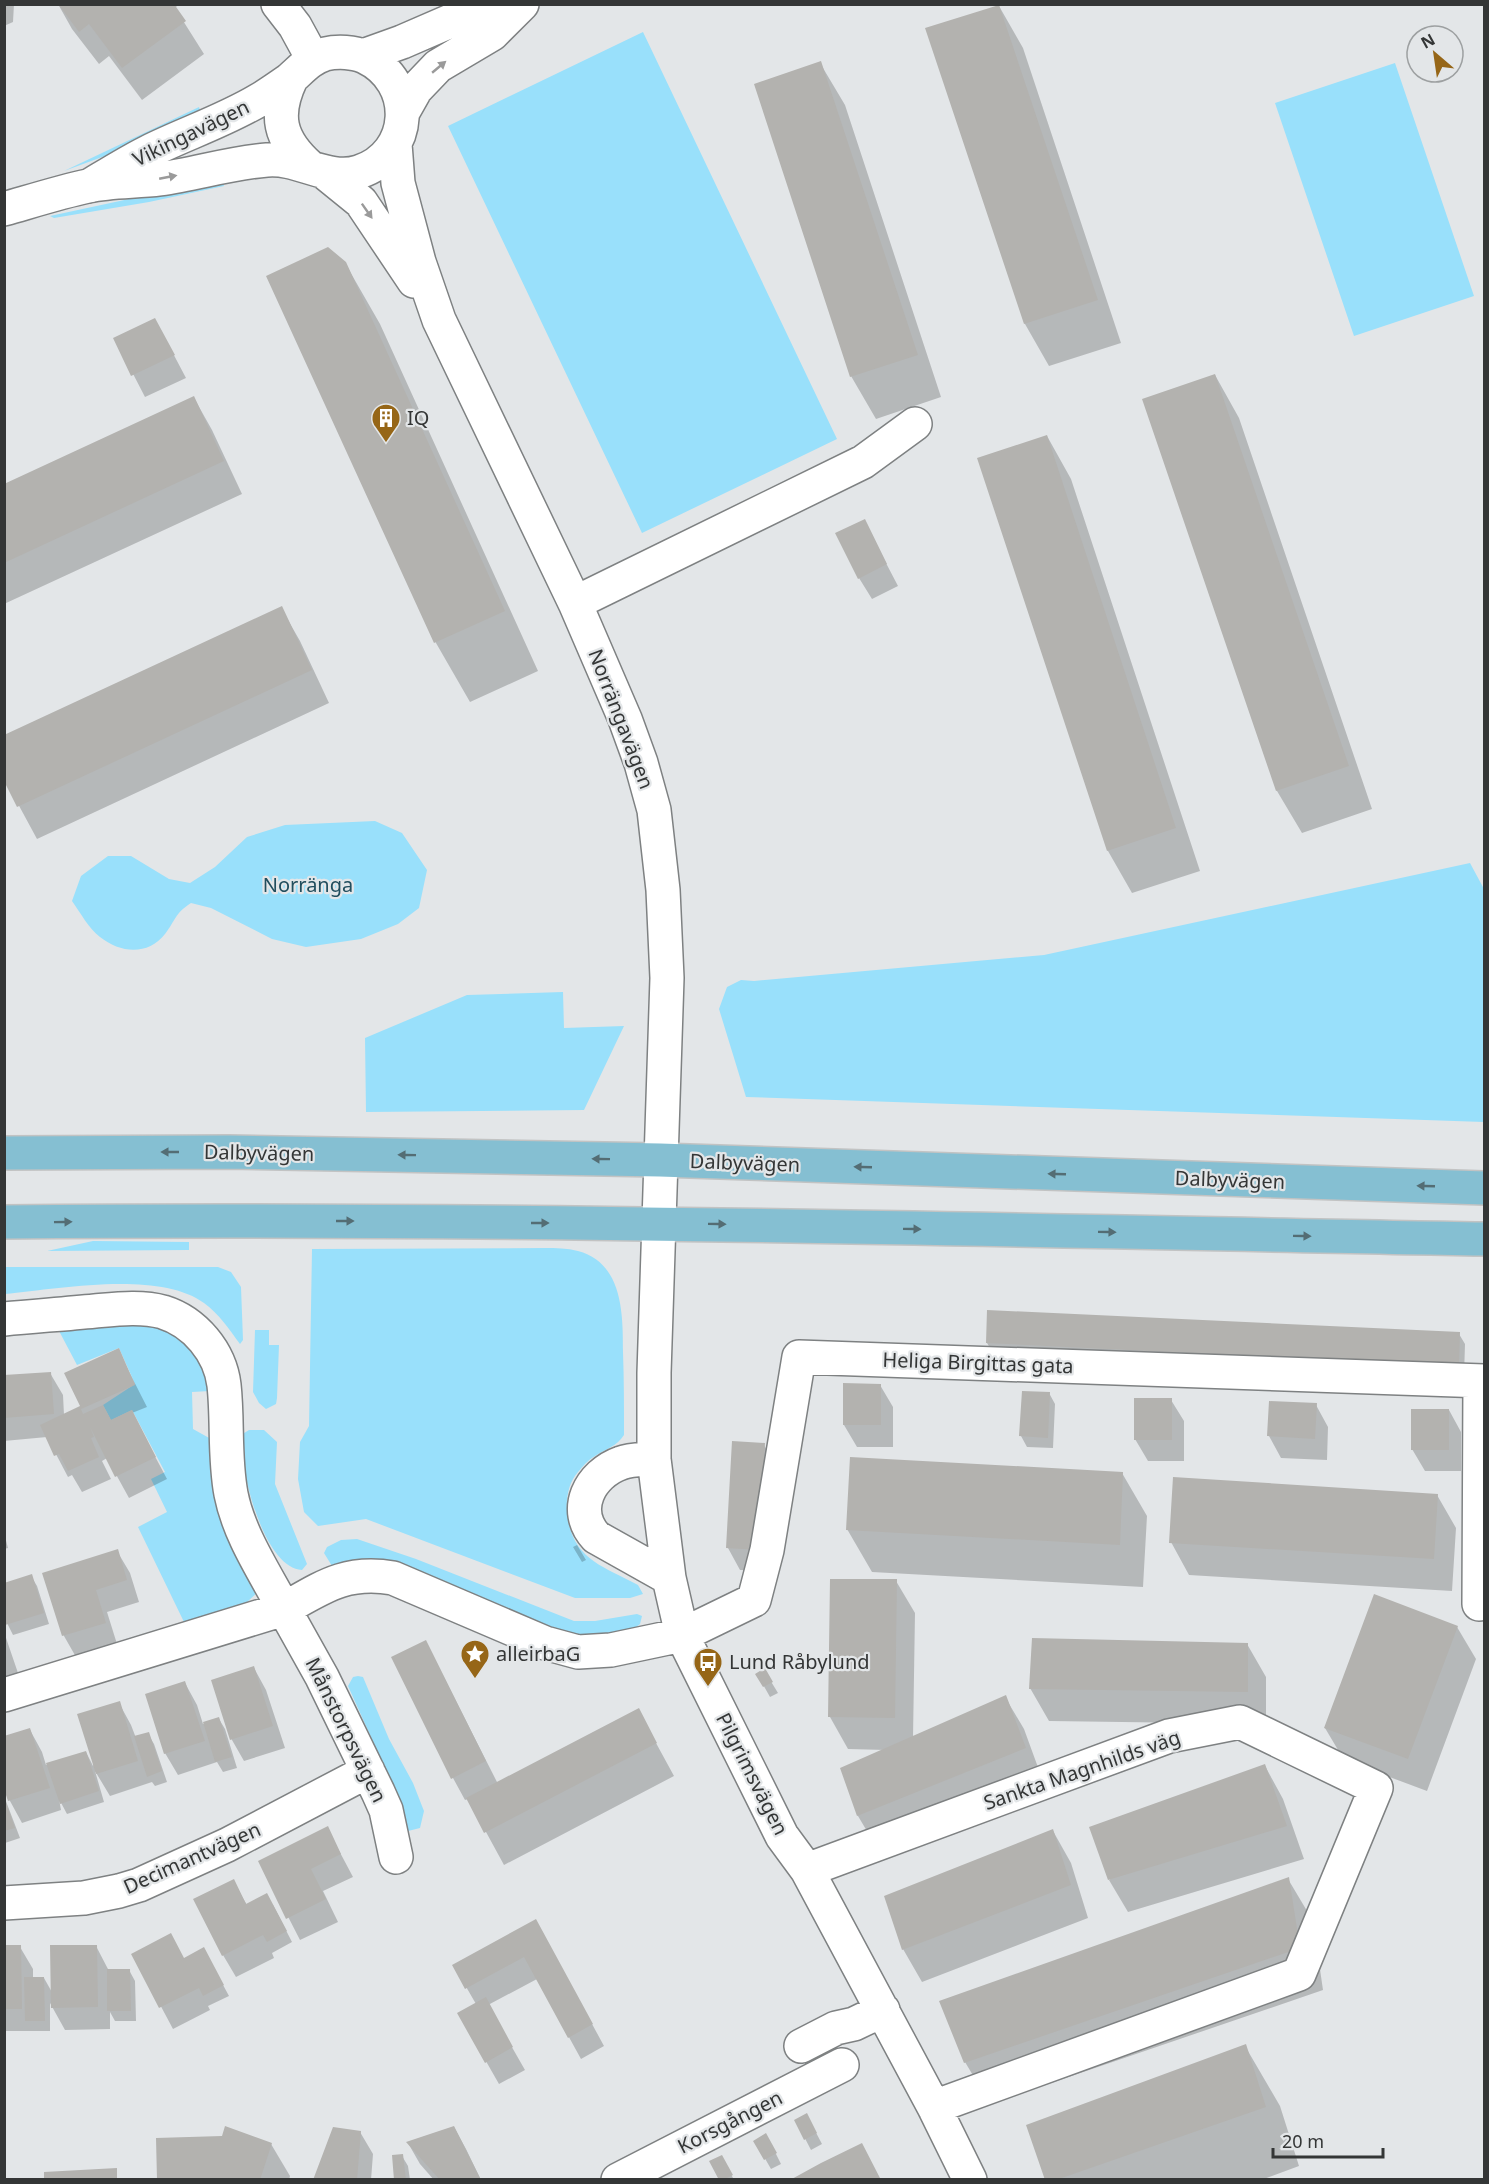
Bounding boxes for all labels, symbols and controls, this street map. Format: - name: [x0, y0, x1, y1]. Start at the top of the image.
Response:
- north arrow: [1405, 24, 1465, 84]
- text: N: [1417, 28, 1439, 54]
- one-way arrow: [431, 61, 446, 74]
- street label: Vikingavägen: [128, 93, 253, 172]
- one-way arrow: [159, 172, 178, 181]
- one-way arrow: [361, 202, 373, 218]
- building icon: IQ: [370, 402, 402, 444]
- place label: IQ: [407, 404, 429, 431]
- street label: Norrängavägen: [582, 645, 661, 793]
- park label: Norränga: [263, 871, 353, 898]
- street label: Dalbyvägen: [204, 1138, 314, 1167]
- one-way arrow: [160, 1147, 179, 1157]
- street label: Dalbyvägen: [689, 1147, 801, 1178]
- one-way arrow: [397, 1150, 416, 1160]
- one-way arrow: [592, 1154, 611, 1164]
- one-way arrow: [853, 1162, 872, 1171]
- street label: Dalbyvägen: [1174, 1164, 1286, 1195]
- one-way arrow: [1048, 1169, 1067, 1178]
- one-way arrow: [1417, 1182, 1436, 1191]
- one-way arrow: [335, 1216, 354, 1226]
- one-way arrow: [53, 1217, 72, 1227]
- one-way arrow: [530, 1218, 549, 1227]
- one-way arrow: [708, 1220, 727, 1229]
- one-way arrow: [902, 1224, 921, 1234]
- one-way arrow: [1097, 1228, 1116, 1237]
- one-way arrow: [1292, 1231, 1311, 1241]
- street label: Heliga Birgittas gata: [882, 1346, 1074, 1379]
- place icon: alleirbaG: [459, 1638, 491, 1680]
- place label: alleirbaG: [496, 1640, 580, 1667]
- bus stop icon: Lund Råbylund: [692, 1646, 724, 1688]
- place label: Lund Råbylund: [729, 1648, 870, 1675]
- street label: Månstorpsvägen: [300, 1653, 393, 1807]
- street label: Pilgrimsvägen: [710, 1708, 795, 1839]
- street label: Sankta Magnhilds väg: [980, 1723, 1184, 1816]
- street label: Decimantvägen: [119, 1815, 265, 1900]
- street label: Korsgången: [673, 2084, 787, 2159]
- scale bar: [1273, 2121, 1382, 2159]
- text: 20 m: [1282, 2129, 1324, 2153]

